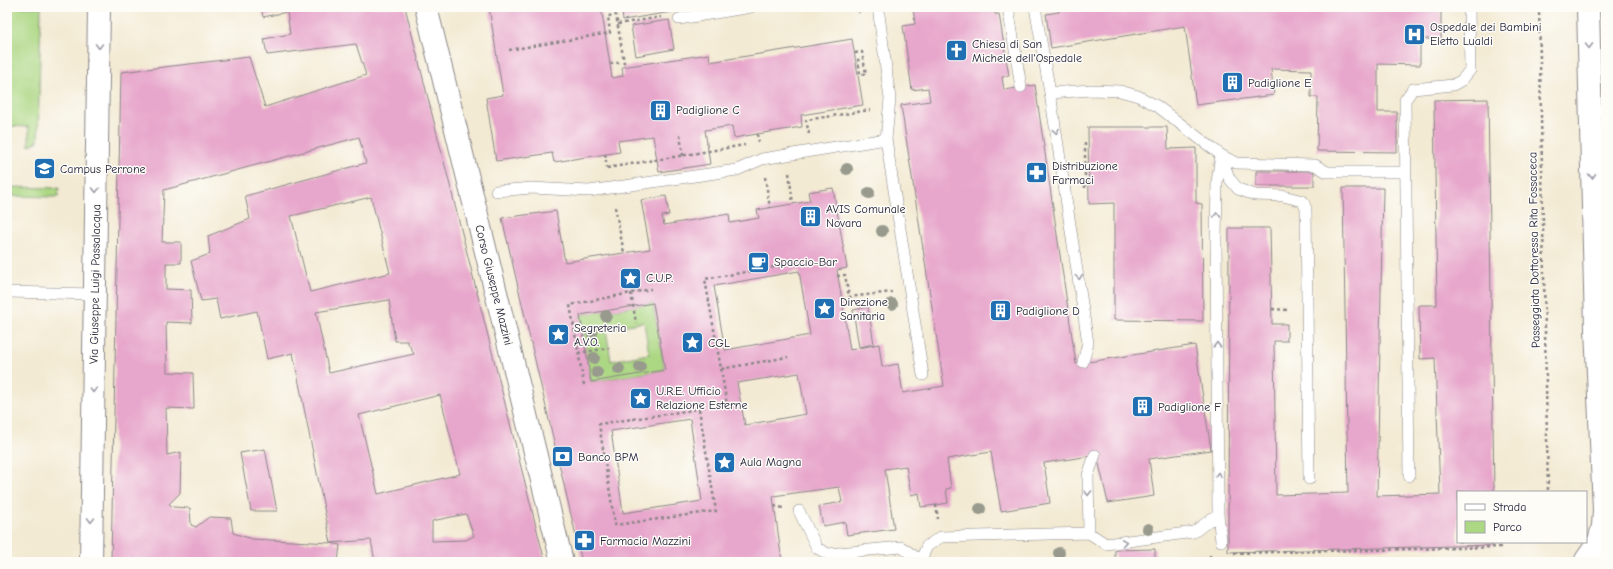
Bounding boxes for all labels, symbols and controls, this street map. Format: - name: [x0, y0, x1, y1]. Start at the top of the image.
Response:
- place label: Ospedale dei Bambini Eletto Lualdi: [1430, 20, 1541, 48]
- hospital icon: Ospedale dei Bambini Eletto Lualdi: [1401, 21, 1427, 47]
- place label: Chiesa di San Michele dell'Ospedale: [972, 37, 1082, 65]
- church icon: Chiesa di San Michele dell'Ospedale: [943, 38, 969, 64]
- one-way arrow: [95, 43, 103, 49]
- one-way arrow: [1585, 43, 1594, 49]
- building icon: Padiglione E: [1220, 70, 1246, 96]
- place label: Padiglione E: [1248, 76, 1311, 90]
- building icon: Padiglione C: [647, 97, 673, 123]
- place label: Padiglione C: [676, 103, 740, 117]
- one-way arrow: [1051, 128, 1060, 134]
- street label: Passeggiata Dottoressa Rita Fossaceca: [1525, 152, 1543, 348]
- school or university icon: Campus Perrone: [32, 156, 58, 182]
- place label: Distribuzione Farmaci: [1052, 159, 1118, 187]
- pharmacy icon: Distribuzione Farmaci: [1024, 160, 1050, 186]
- place label: Campus Perrone: [60, 162, 146, 176]
- one-way arrow: [1588, 173, 1597, 179]
- one-way arrow: [92, 187, 101, 193]
- place label: AVIS Comunale Novara: [826, 202, 905, 230]
- building icon: AVIS Comunale Novara: [797, 203, 823, 229]
- street label: Via Giuseppe Luigi Passalacqua: [87, 204, 103, 364]
- one-way arrow: [1212, 212, 1221, 218]
- street label: Corso Giuseppe Mazzini: [472, 223, 516, 347]
- cafe icon: Spaccio-Bar: [746, 249, 772, 275]
- place label: Spaccio-Bar: [774, 255, 837, 269]
- place icon: C.U.P.: [617, 265, 643, 291]
- place label: C.U.P.: [646, 271, 673, 285]
- one-way arrow: [1074, 274, 1083, 280]
- place label: Direzione Sanitaria: [840, 295, 888, 323]
- place icon: Direzione Sanitaria: [811, 296, 837, 322]
- building icon: Padiglione D: [987, 298, 1013, 324]
- place label: Padiglione D: [1016, 304, 1080, 318]
- place label: Segreteria A.V.O.: [574, 321, 626, 349]
- place icon: Segreteria A.V.O.: [545, 322, 571, 348]
- place icon: CGL: [679, 330, 705, 356]
- place label: CGL: [708, 336, 730, 350]
- one-way arrow: [1213, 342, 1221, 348]
- place label: U.R.E. Ufficio Relazione Esterne: [656, 384, 748, 412]
- place icon: U.R.E. Ufficio Relazione Esterne: [628, 385, 654, 411]
- one-way arrow: [89, 387, 97, 393]
- building icon: Padiglione F: [1130, 394, 1156, 420]
- place label: Padiglione F: [1158, 400, 1221, 414]
- bank icon: Banco BPM: [550, 444, 576, 470]
- place icon: Aula Magna: [711, 449, 737, 475]
- place label: Banco BPM: [578, 450, 639, 464]
- place label: Aula Magna: [740, 455, 801, 469]
- one-way arrow: [1214, 472, 1222, 478]
- one-way arrow: [1084, 490, 1092, 496]
- legend: [1457, 491, 1587, 543]
- text: Strada: [1493, 500, 1526, 514]
- one-way arrow: [87, 517, 95, 523]
- text: Parco: [1493, 520, 1522, 534]
- pharmacy icon: Farmacia Mazzini: [572, 528, 598, 554]
- place label: Farmacia Mazzini: [600, 534, 691, 548]
- one-way arrow: [1121, 538, 1127, 547]

